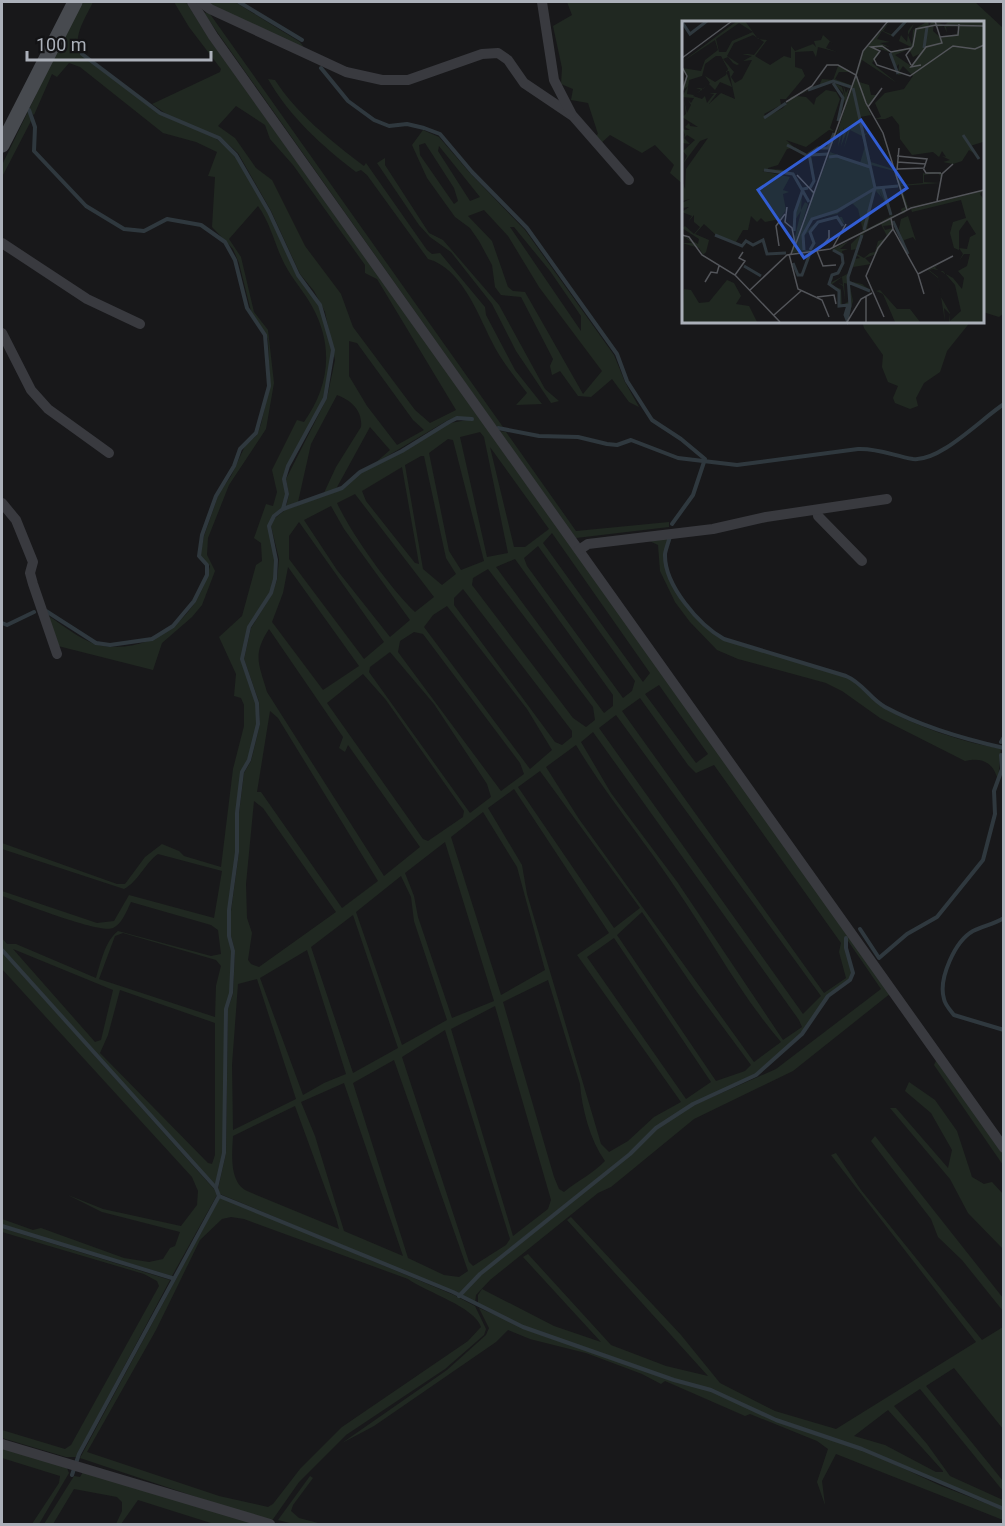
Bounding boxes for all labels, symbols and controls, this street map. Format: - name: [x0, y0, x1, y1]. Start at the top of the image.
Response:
- inset map: [682, 21, 984, 322]
- scale bar: [27, 24, 212, 62]
- text: 100 m: [36, 34, 87, 55]

